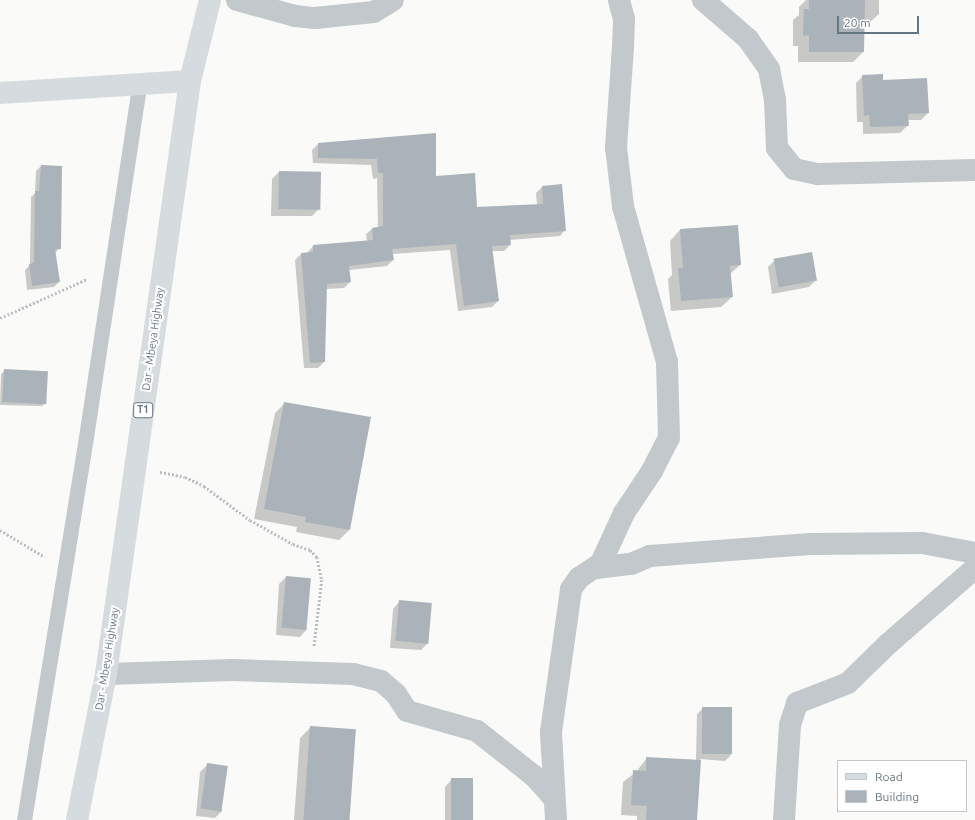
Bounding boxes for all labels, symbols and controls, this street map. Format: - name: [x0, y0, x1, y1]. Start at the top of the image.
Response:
- scale bar: [839, 8, 921, 34]
- text: 20 m: [844, 16, 871, 29]
- street label: Dar - Mbeya Highway: [139, 287, 167, 391]
- road number: T1: [133, 402, 153, 418]
- street label: Dar - Mbeya Highway: [92, 607, 122, 711]
- legend: [837, 760, 967, 812]
- text: Road: [875, 770, 903, 783]
- text: Building: [875, 790, 919, 803]

